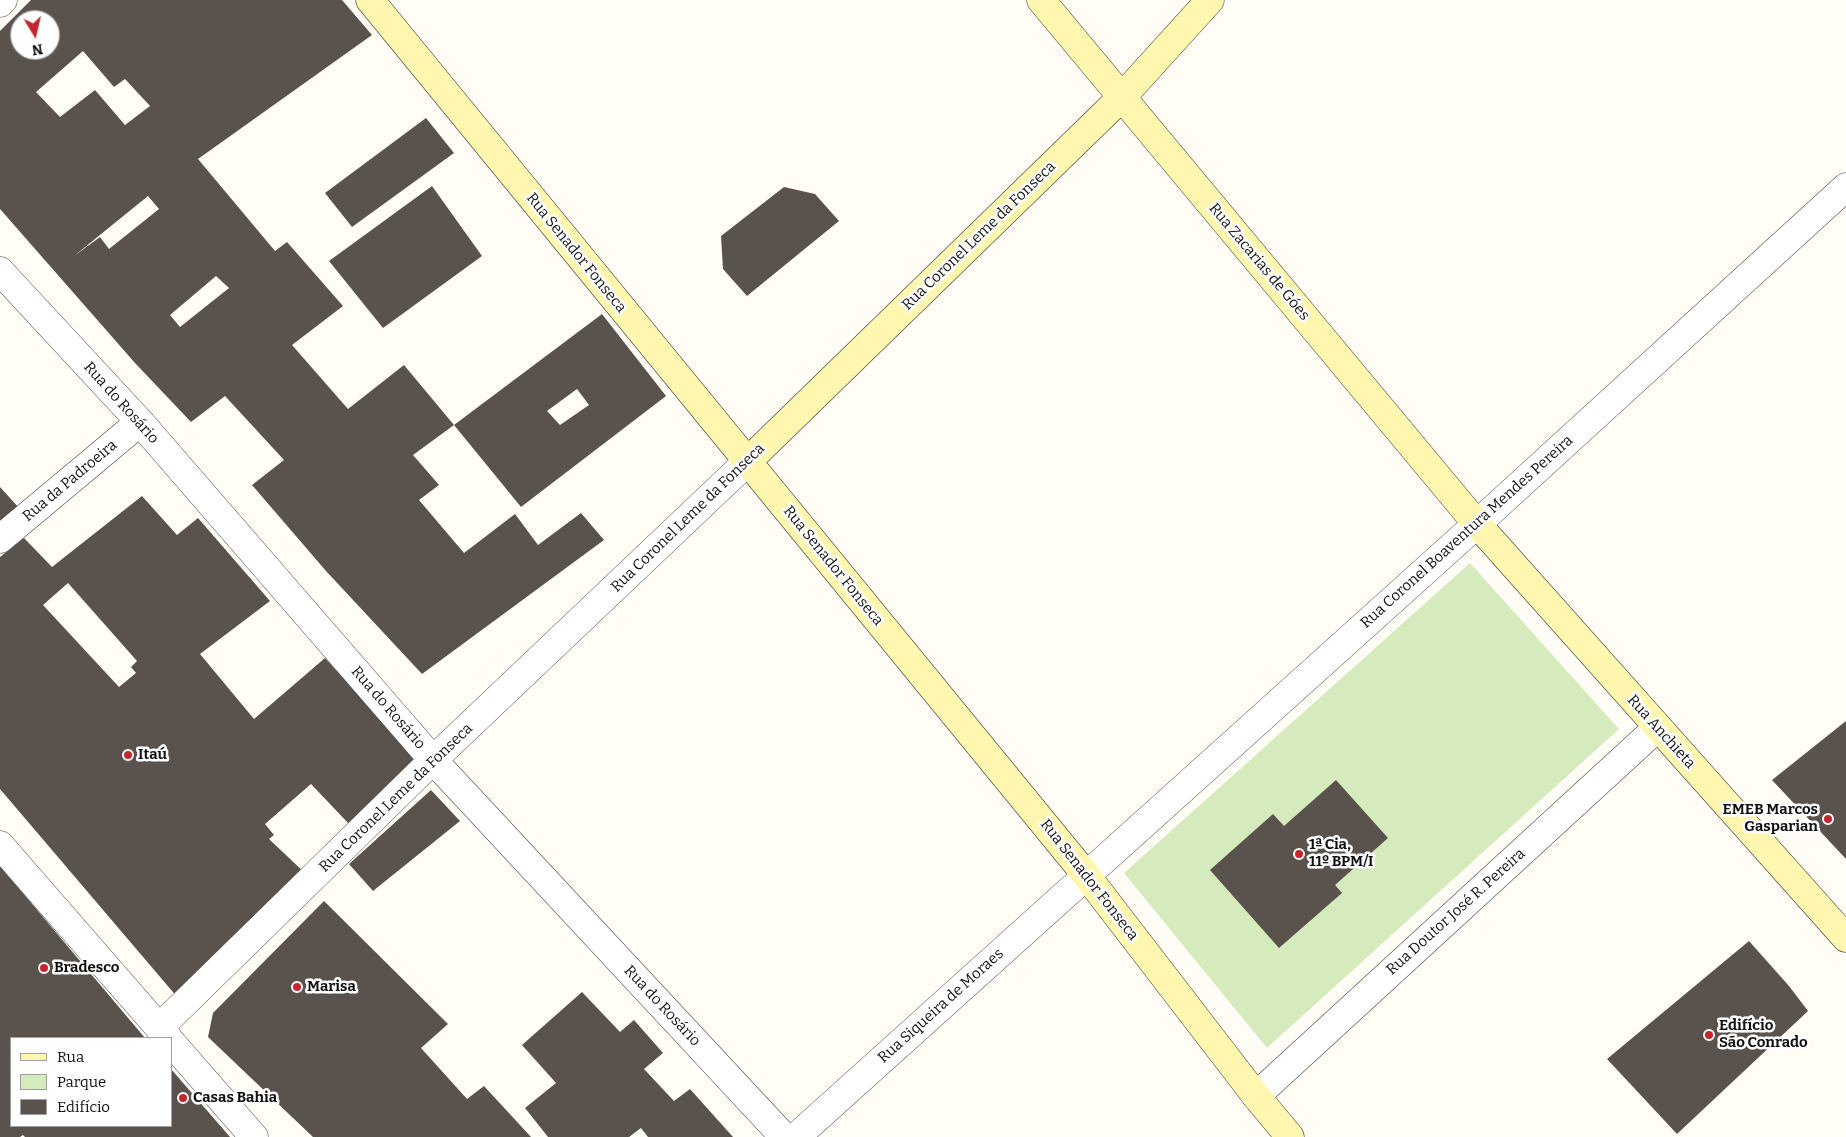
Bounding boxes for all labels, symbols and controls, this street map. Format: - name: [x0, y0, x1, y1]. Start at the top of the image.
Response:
- north arrow: [10, 10, 60, 60]
- text: N: [31, 40, 44, 59]
- street label: Rua Coronel Leme da Fonseca: [898, 158, 1060, 314]
- street label: Rua Senador Fonseca: [522, 190, 630, 316]
- street label: Rua Zacarias de Góes: [1205, 200, 1313, 324]
- street label: Rua do Rosário: [80, 358, 162, 448]
- street label: Rua Coronel Boaventura Mendes Pereira: [1357, 432, 1577, 632]
- street label: Rua da Padroeira: [19, 436, 121, 526]
- street label: Rua Coronel Leme da Fonseca: [607, 440, 769, 596]
- street label: Rua Senador Fonseca: [779, 503, 887, 629]
- street label: Rua do Rosário: [347, 663, 429, 753]
- street label: Rua Anchieta: [1623, 691, 1699, 773]
- street label: Rua Coronel Leme da Fonseca: [315, 720, 477, 876]
- place label: Itaú: [138, 746, 167, 764]
- marker: Itaú: [122, 749, 134, 761]
- place label: EMEB Marcos Gasparian: [1723, 801, 1818, 836]
- marker: EMEB Marcos Gasparian: [1822, 813, 1834, 825]
- street label: Rua Senador Fonseca: [1036, 816, 1142, 944]
- place label: 1ª Cia, 11º BPM/I: [1309, 836, 1374, 871]
- street label: Rua Doutor José R. Pereira: [1383, 845, 1529, 979]
- marker: 1ª Cia, 11º BPM/I: [1293, 848, 1305, 860]
- street label: Rua Siqueira de Moraes: [875, 945, 1007, 1067]
- place label: Bradesco: [54, 959, 119, 977]
- marker: Bradesco: [38, 962, 50, 974]
- street label: Rua do Rosário: [620, 962, 704, 1050]
- place label: Marisa: [307, 978, 356, 996]
- marker: Marisa: [291, 981, 303, 993]
- place label: Edifício São Conrado: [1719, 1017, 1808, 1052]
- marker: Edifício São Conrado: [1703, 1029, 1715, 1041]
- legend: [10, 1037, 172, 1127]
- text: Rua: [57, 1048, 84, 1066]
- text: Parque: [57, 1073, 106, 1091]
- place label: Casas Bahia: [193, 1089, 277, 1107]
- marker: Casas Bahia: [177, 1092, 189, 1104]
- text: Edifício: [57, 1098, 110, 1116]

